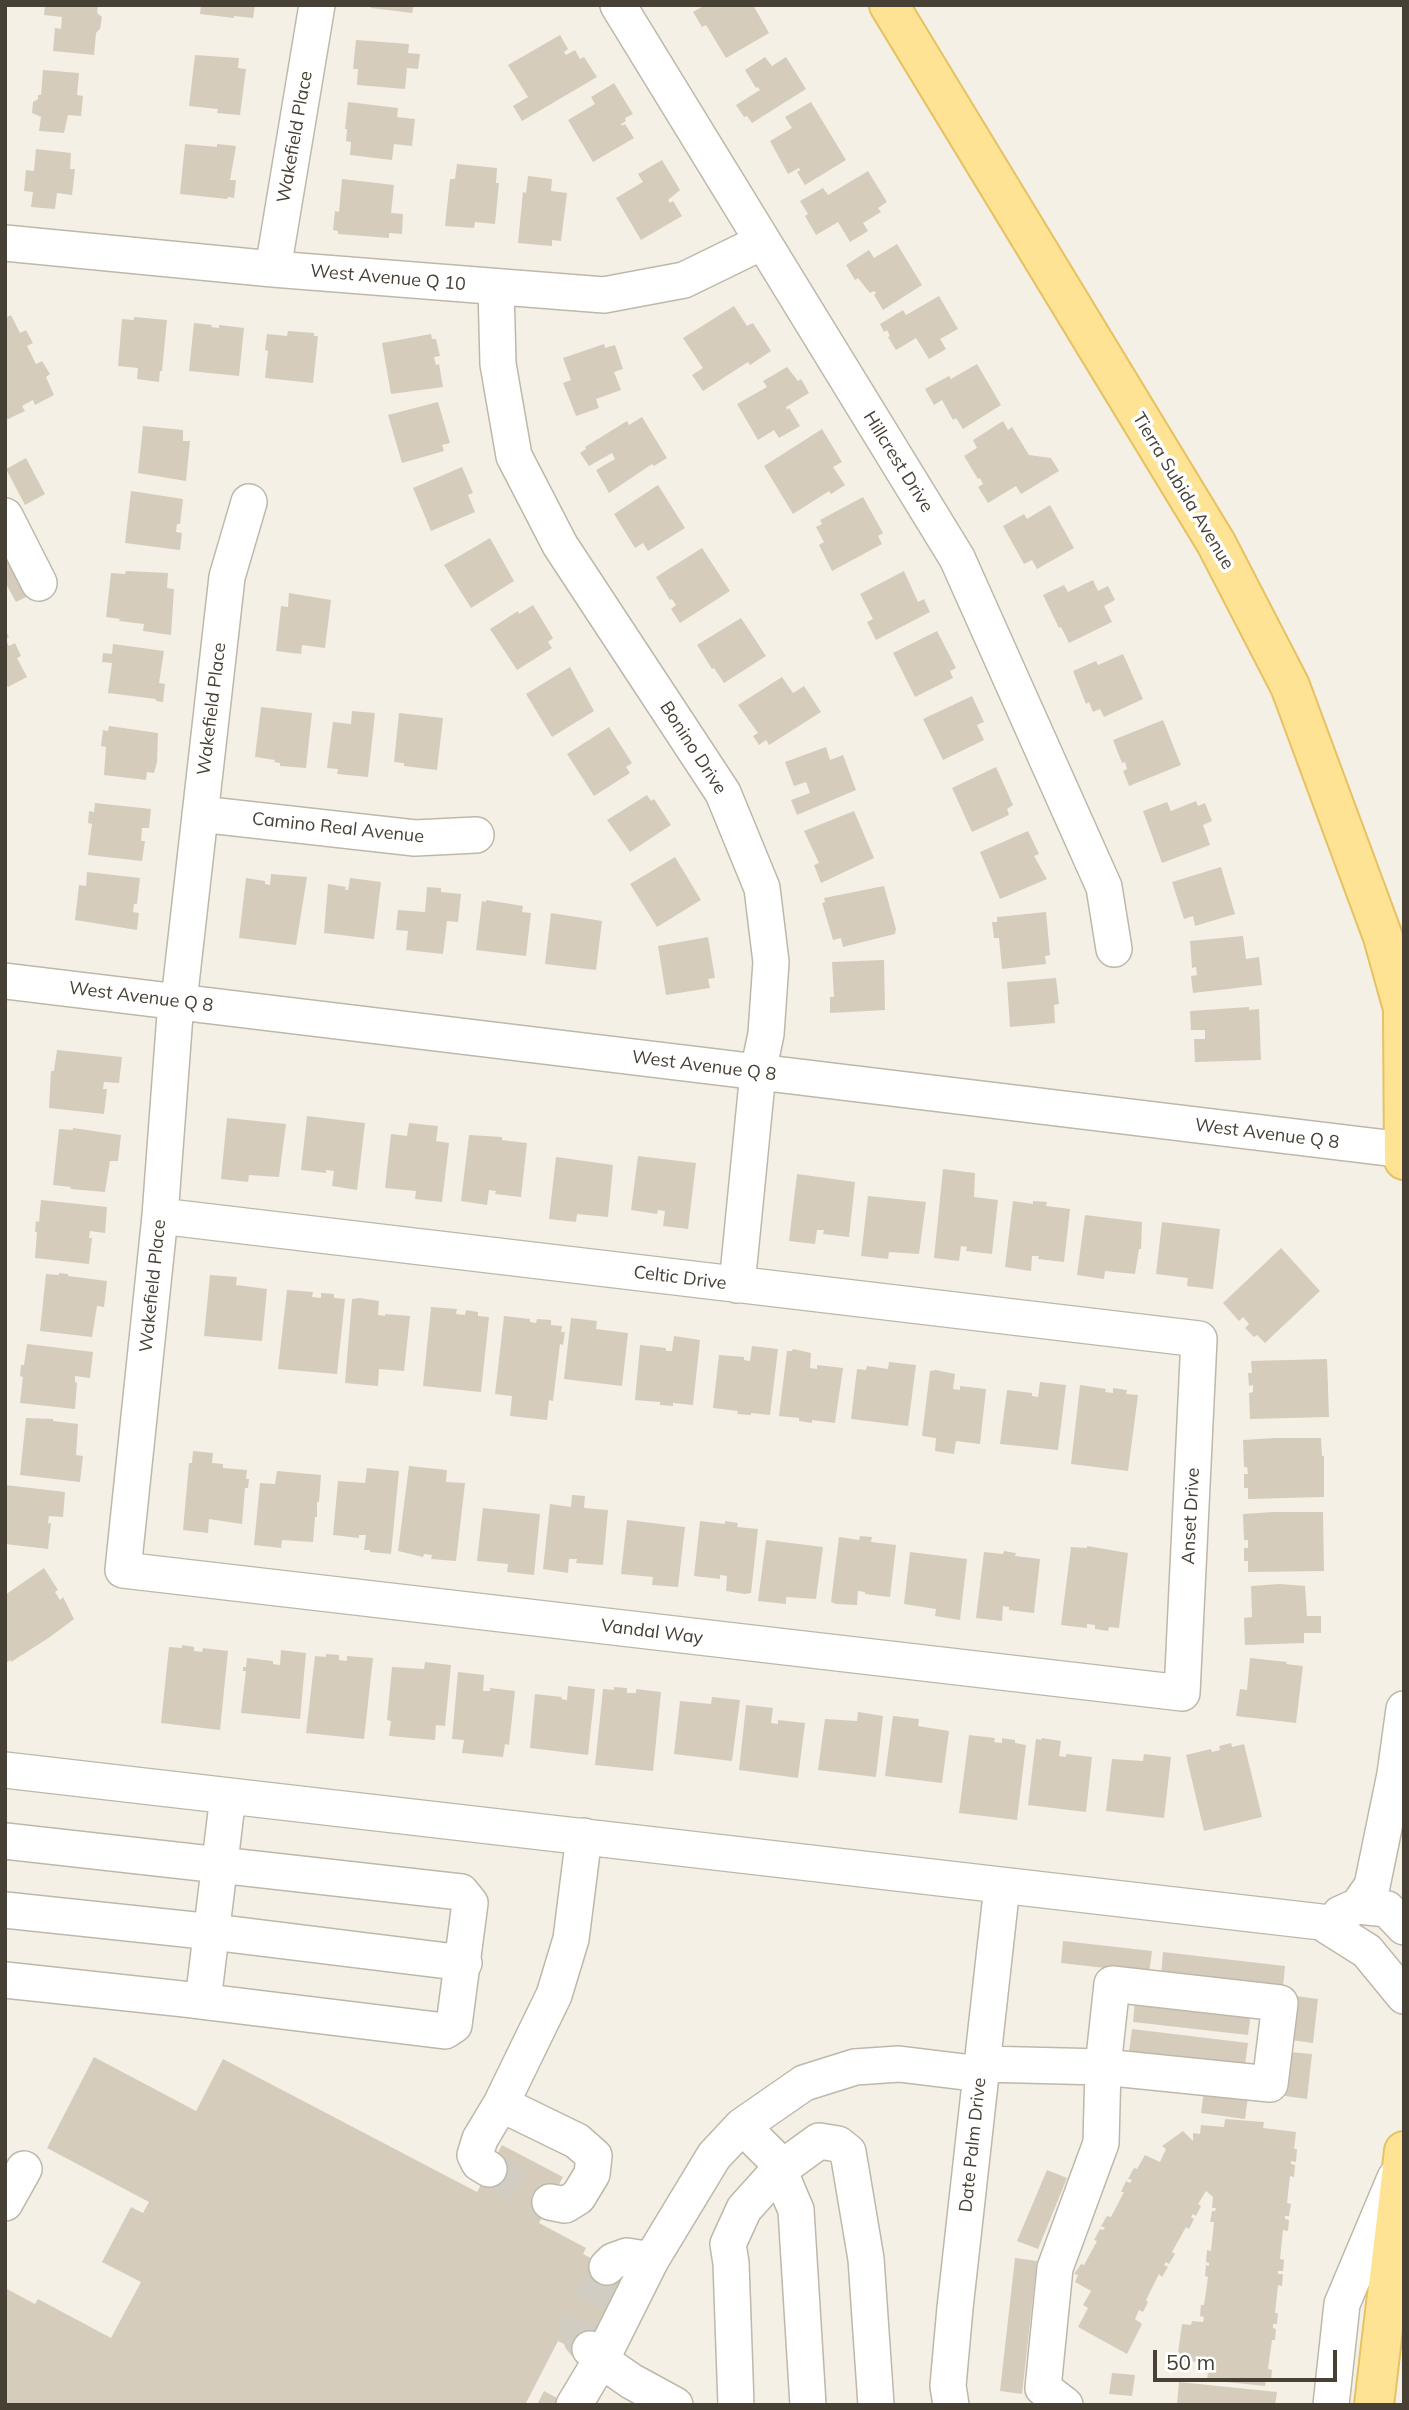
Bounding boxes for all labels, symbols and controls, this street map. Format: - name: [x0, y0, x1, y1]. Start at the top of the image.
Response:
- street label: Wakefield Place: [273, 69, 317, 205]
- street label: West Avenue Q 10: [309, 260, 467, 296]
- street label: Hillcrest Drive: [858, 407, 938, 517]
- street label: Tierra Subida Avenue: [1128, 409, 1238, 573]
- street label: Wakefield Place: [193, 641, 231, 777]
- street label: Bonino Drive: [655, 698, 731, 798]
- street label: Camino Real Avenue: [251, 808, 425, 848]
- street label: West Avenue Q 8: [68, 977, 214, 1017]
- street label: West Avenue Q 8: [631, 1046, 777, 1086]
- street label: West Avenue Q 8: [1194, 1114, 1340, 1154]
- street label: Wakefield Place: [135, 1218, 171, 1354]
- street label: Celtic Drive: [632, 1262, 728, 1294]
- street label: Anset Drive: [1178, 1467, 1204, 1565]
- street label: Vandal Way: [600, 1615, 704, 1649]
- street label: Date Palm Drive: [955, 2077, 991, 2213]
- scale bar: [1157, 2336, 1341, 2380]
- text: 50 m: [1166, 2349, 1215, 2375]

